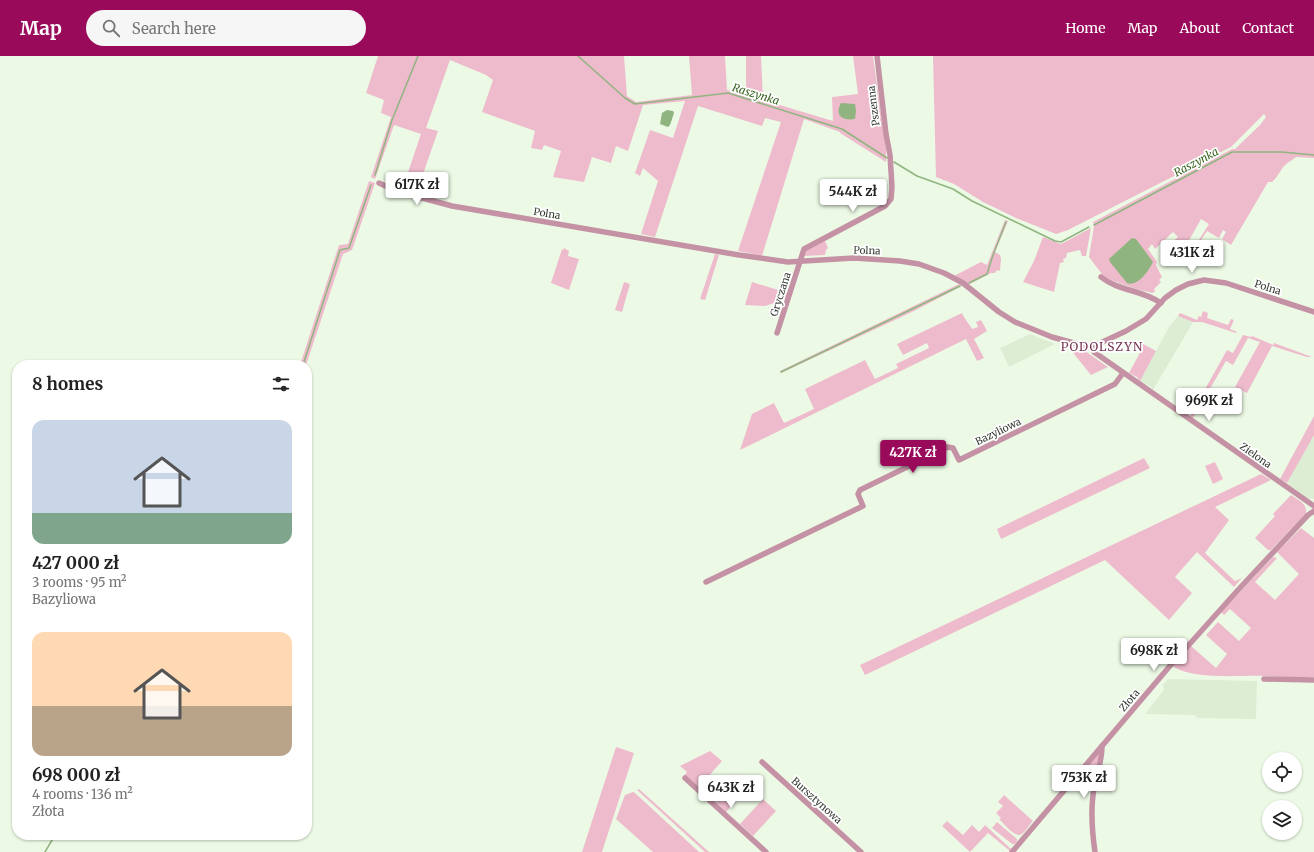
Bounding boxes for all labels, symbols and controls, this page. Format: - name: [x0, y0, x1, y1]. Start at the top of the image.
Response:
- search box: [86, 10, 366, 46]
- text: Map: [20, 16, 62, 40]
- icon: search: [100, 17, 122, 39]
- text: Search here: [132, 19, 216, 38]
- text: Home: [1065, 19, 1106, 37]
- text: Map: [1128, 19, 1157, 37]
- text: About: [1179, 19, 1220, 37]
- text: Contact: [1242, 19, 1294, 37]
- water label: Raszynka: [731, 80, 781, 108]
- street label: Pszenna: [864, 84, 882, 127]
- water label: Raszynka: [1171, 144, 1221, 180]
- pin: 617K zł: [380, 172, 454, 206]
- text: 617K zł: [394, 176, 440, 193]
- pin: 544K zł: [816, 179, 890, 213]
- text: 544K zł: [829, 183, 877, 200]
- street label: Polna: [532, 205, 562, 222]
- pin: 431K zł: [1155, 240, 1229, 274]
- street label: Polna: [853, 244, 881, 257]
- text: 431K zł: [1169, 244, 1215, 261]
- street label: Gryczana: [767, 270, 794, 318]
- street label: Polna: [1253, 277, 1283, 298]
- district label: PODOLSZYN: [1061, 339, 1143, 354]
- text: 8 homes: [32, 373, 103, 395]
- icon: filters: [270, 373, 292, 395]
- pin: 969K zł: [1172, 388, 1246, 422]
- text: 969K zł: [1185, 392, 1233, 409]
- street label: Bazyliowa: [973, 415, 1024, 448]
- pin: 427K zł: [876, 440, 950, 474]
- street label: Zielona: [1237, 440, 1275, 471]
- text: 427K zł: [889, 444, 937, 461]
- icon: home: [126, 446, 198, 518]
- text: 427 000 zł: [32, 552, 120, 574]
- text: 3 rooms · 95 m²: [32, 574, 127, 591]
- text: Bazyliowa: [32, 591, 96, 608]
- pin: 698K zł: [1117, 638, 1191, 672]
- text: 698K zł: [1130, 642, 1178, 659]
- icon: home: [126, 658, 198, 730]
- street label: Złota: [1116, 686, 1143, 714]
- map controls: [1262, 752, 1302, 840]
- button: locate: [1262, 752, 1302, 792]
- text: 698 000 zł: [32, 764, 121, 786]
- pin: 753K zł: [1047, 765, 1121, 799]
- text: 753K zł: [1061, 769, 1107, 786]
- street label: Bursztynowa: [789, 774, 845, 827]
- pin: 643K zł: [694, 775, 768, 809]
- text: 643K zł: [707, 779, 755, 796]
- text: 4 rooms · 136 m²: [32, 786, 133, 803]
- button: layers: [1262, 800, 1302, 840]
- text: Złota: [32, 803, 65, 820]

